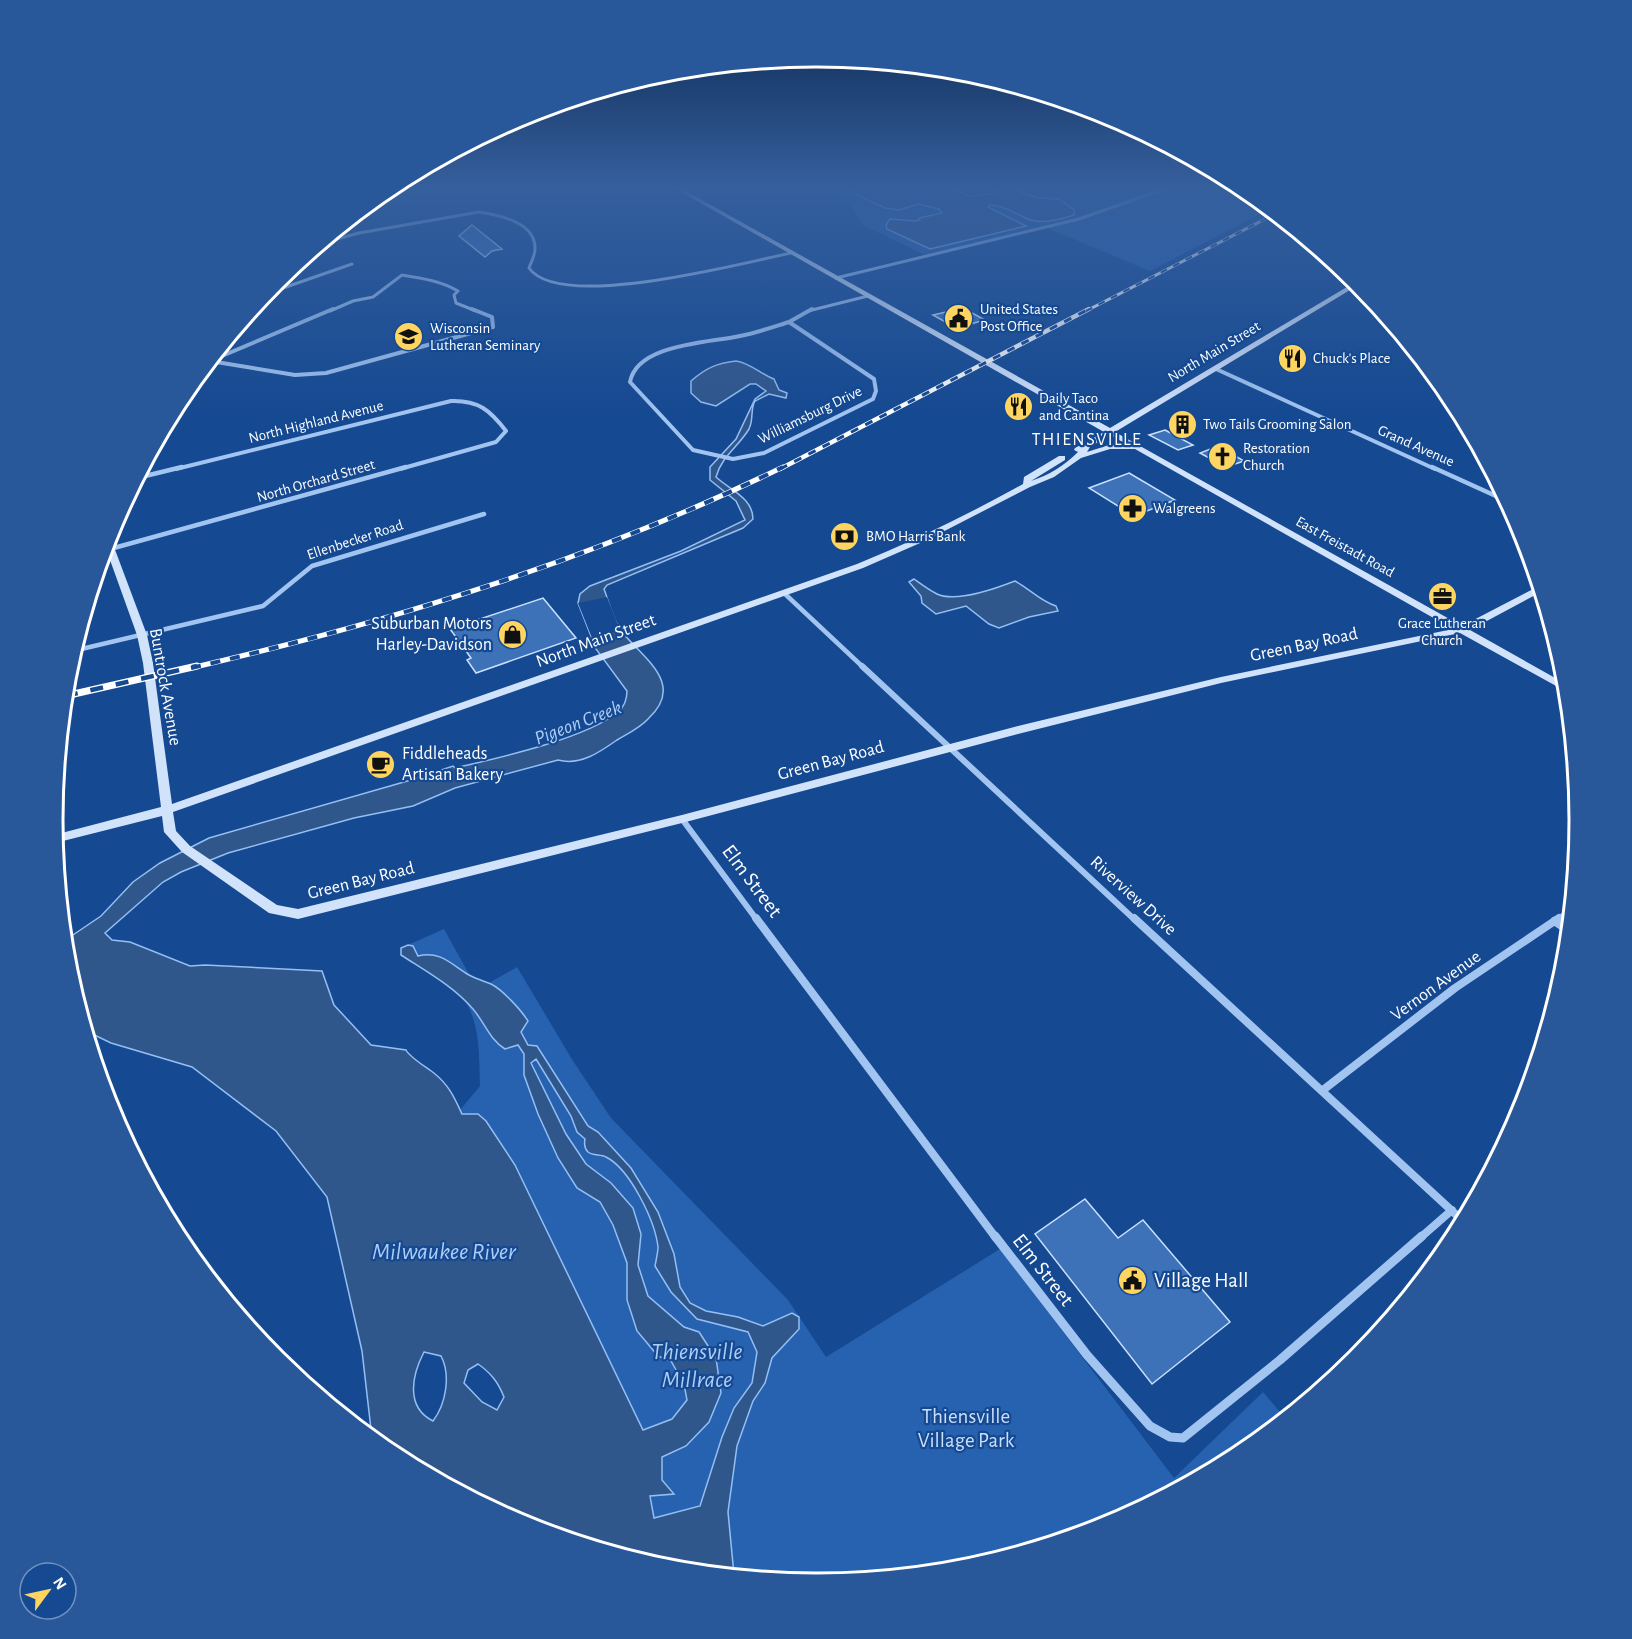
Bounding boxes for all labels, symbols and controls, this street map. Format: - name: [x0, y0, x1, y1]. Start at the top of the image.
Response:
- public building icon: United States Post Office: [943, 302, 975, 334]
- place label: United States Post Office: [980, 302, 1058, 334]
- street label: North Main Street: [1165, 318, 1263, 385]
- school or university icon: Wisconsin Lutheran Seminary: [393, 321, 425, 353]
- place label: Wisconsin Lutheran Seminary: [430, 321, 541, 353]
- restaurant icon: Chuck's Place: [1276, 342, 1308, 374]
- place label: Chuck's Place: [1313, 351, 1391, 366]
- street label: Williamsburg Drive: [756, 383, 864, 447]
- restaurant icon: Daily Taco and Cantina: [1002, 391, 1034, 423]
- place label: Daily Taco and Cantina: [1039, 391, 1109, 423]
- street label: North Highland Avenue: [247, 398, 385, 446]
- building icon: Two Tails Grooming Salon: [1166, 408, 1198, 440]
- place label: Two Tails Grooming Salon: [1203, 417, 1351, 432]
- street label: Grand Avenue: [1376, 422, 1457, 470]
- district label: THIENSVILLE: [1032, 431, 1142, 449]
- church icon: Restoration Church: [1206, 441, 1238, 473]
- place label: Restoration Church: [1243, 441, 1310, 473]
- street label: North Orchard Street: [255, 457, 377, 505]
- pharmacy icon: Walgreens: [1116, 492, 1148, 524]
- place label: Walgreens: [1153, 501, 1215, 516]
- street label: East Freistadt Road: [1293, 514, 1397, 580]
- street label: Ellenbecker Road: [305, 517, 405, 563]
- bank icon: BMO Harris Bank: [829, 520, 861, 552]
- place label: BMO Harris Bank: [866, 529, 966, 544]
- office icon: Grace Lutheran Church: [1426, 580, 1458, 612]
- street label: North Main Street: [534, 611, 658, 671]
- place label: Suburban Motors Harley-Davidson: [371, 615, 492, 654]
- place label: Grace Lutheran Church: [1398, 616, 1486, 648]
- shop icon: Suburban Motors Harley-Davidson: [497, 618, 529, 650]
- street label: Green Bay Road: [1249, 625, 1359, 665]
- street label: Buntrock Avenue: [146, 627, 184, 747]
- water label: Pigeon Creek: [532, 697, 624, 749]
- street label: Green Bay Road: [776, 738, 886, 784]
- place label: Fiddleheads Artisan Bakery: [402, 745, 503, 784]
- cafe icon: Fiddleheads Artisan Bakery: [365, 748, 397, 780]
- street label: Elm Street: [718, 841, 786, 921]
- street label: Riverview Drive: [1087, 853, 1179, 939]
- street label: Green Bay Road: [306, 859, 416, 903]
- street label: Vernon Avenue: [1388, 948, 1484, 1024]
- street label: Elm Street: [1009, 1230, 1078, 1310]
- water label: Milwaukee River: [372, 1240, 517, 1264]
- public building icon: Village Hall: [1117, 1264, 1149, 1296]
- place label: Village Hall: [1154, 1270, 1248, 1291]
- water label: Thiensville Millrace: [651, 1340, 743, 1392]
- park label: Thiensville Village Park: [918, 1406, 1015, 1451]
- north arrow: [18, 1561, 78, 1621]
- text: N: [50, 1574, 69, 1592]

